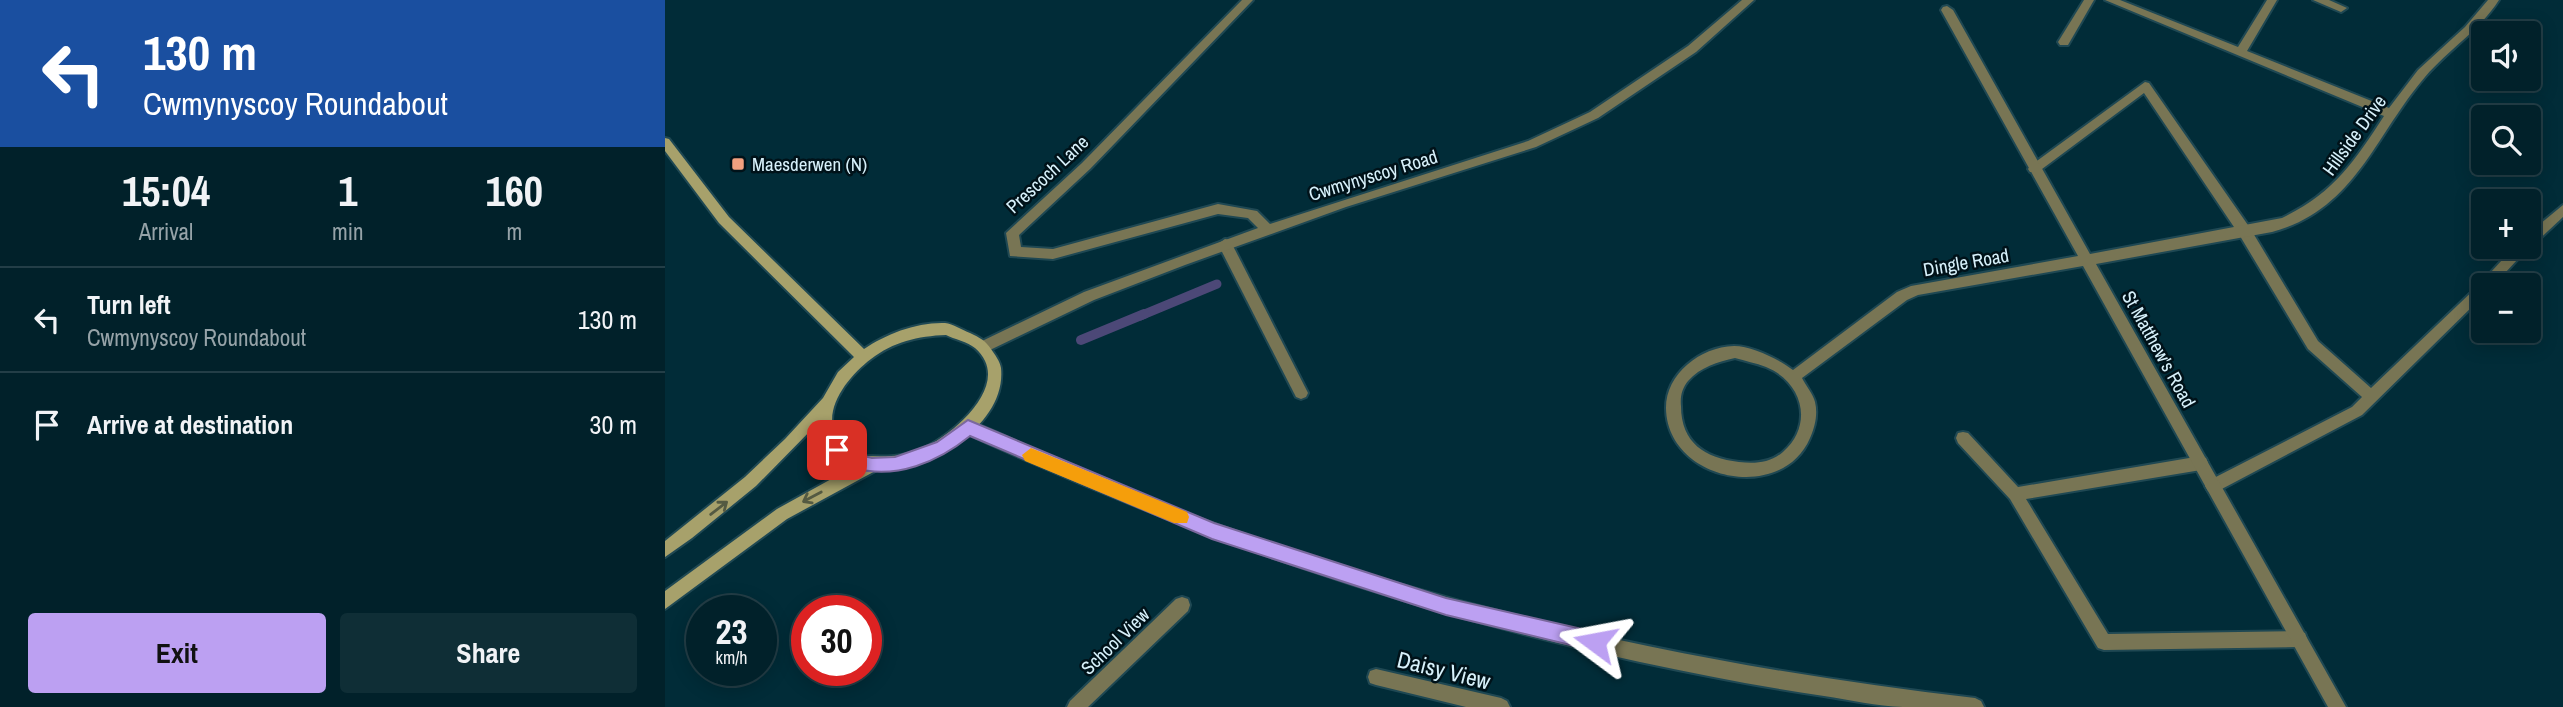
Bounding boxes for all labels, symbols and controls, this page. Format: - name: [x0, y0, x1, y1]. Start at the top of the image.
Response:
- text: 130 m: [143, 19, 257, 85]
- map controls: [2471, 21, 2541, 343]
- button: sound: [2471, 21, 2541, 91]
- icon: left: [28, 28, 119, 119]
- text: Cwmynyscoy Roundabout: [143, 82, 448, 125]
- street label: Hillside Drive: [2316, 90, 2392, 180]
- button: search: [2471, 105, 2541, 175]
- street label: Prescoch Lane: [1000, 129, 1094, 219]
- street label: Cwmynyscoy Road: [1305, 143, 1441, 207]
- place label: Maesderwen (N): [752, 151, 867, 177]
- marker: Maesderwen (N): [730, 156, 746, 172]
- text: 15:04: [122, 163, 210, 219]
- text: 1: [338, 163, 357, 219]
- text: 160: [486, 163, 543, 219]
- button: +: [2471, 189, 2541, 259]
- text: Arrival: [139, 216, 193, 247]
- text: min: [332, 216, 364, 247]
- text: m: [506, 216, 522, 247]
- street label: Dingle Road: [1921, 242, 2011, 282]
- button: −: [2471, 273, 2541, 343]
- street label: St Matthew's Road: [2116, 286, 2202, 412]
- text: Turn left: [87, 287, 171, 322]
- icon: left: [28, 301, 66, 339]
- text: 130 m: [578, 302, 637, 337]
- text: Cwmynyscoy Roundabout: [87, 322, 306, 353]
- icon: arrive: [28, 406, 66, 444]
- text: Arrive at destination: [87, 407, 293, 442]
- text: 30 m: [590, 407, 637, 442]
- pin: [807, 420, 867, 480]
- icon: arrive: [818, 431, 856, 469]
- one-way arrow: [802, 491, 823, 505]
- one-way arrow: [709, 501, 728, 516]
- speed limit sign: 30: [791, 595, 882, 686]
- street label: School View: [1075, 601, 1156, 680]
- position arrow: [1558, 605, 1632, 679]
- text: 23: [716, 608, 747, 655]
- button: Exit: [28, 613, 326, 693]
- button: Share: [340, 613, 637, 693]
- street label: Daisy View: [1394, 643, 1494, 697]
- text: km/h: [716, 645, 748, 670]

